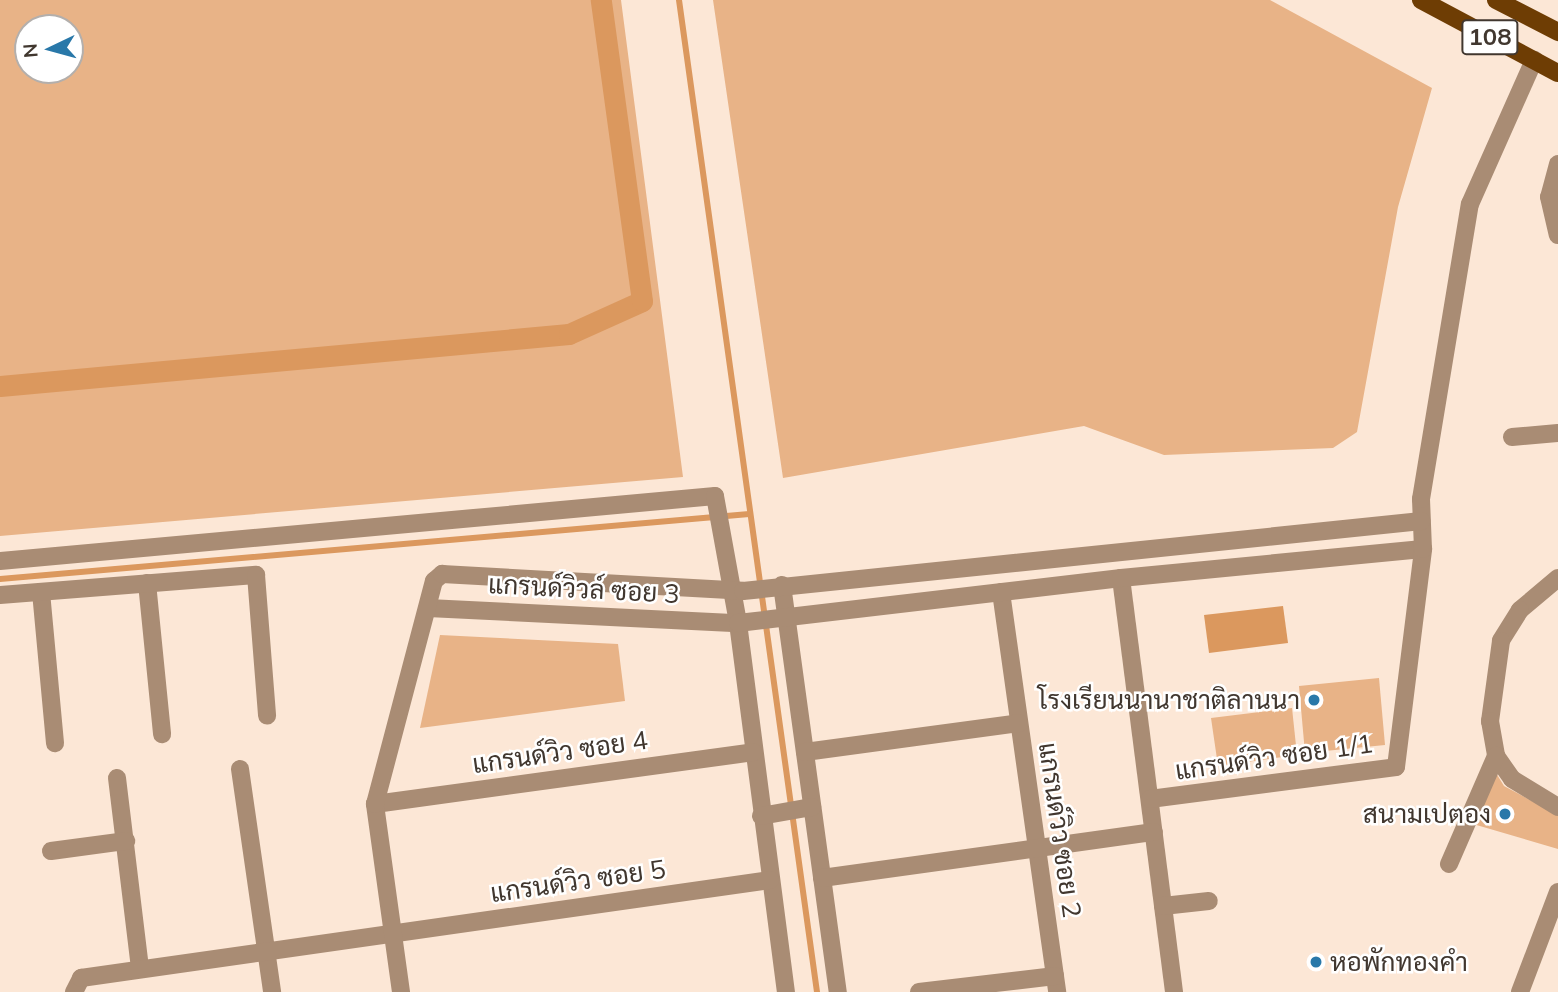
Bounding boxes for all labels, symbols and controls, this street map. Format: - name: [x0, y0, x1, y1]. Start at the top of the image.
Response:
- north arrow: [14, 14, 84, 84]
- road number: 108: [1460, 16, 1520, 57]
- text: N: [17, 42, 43, 59]
- street label: แกรนด์วิวล์ ซอย 3: [488, 568, 680, 610]
- place label: โรงเรียนนานาชาติลานนา: [1038, 684, 1300, 716]
- marker: โรงเรียนนานาชาติลานนา: [1306, 692, 1322, 708]
- street label: แกรนด์วิว ซอย 4: [470, 724, 650, 780]
- street label: แกรนด์วิว ซอย 1/1: [1173, 728, 1375, 786]
- street label: แกรนด์วิว ซอย 2: [1032, 740, 1088, 920]
- place label: สนามเปตอง: [1363, 798, 1491, 830]
- marker: สนามเปตอง: [1497, 806, 1513, 822]
- street label: แกรนด์วิว ซอย 5: [488, 853, 668, 909]
- place label: หอพักทองคำ: [1330, 946, 1468, 978]
- marker: หอพักทองคำ: [1308, 954, 1324, 970]

